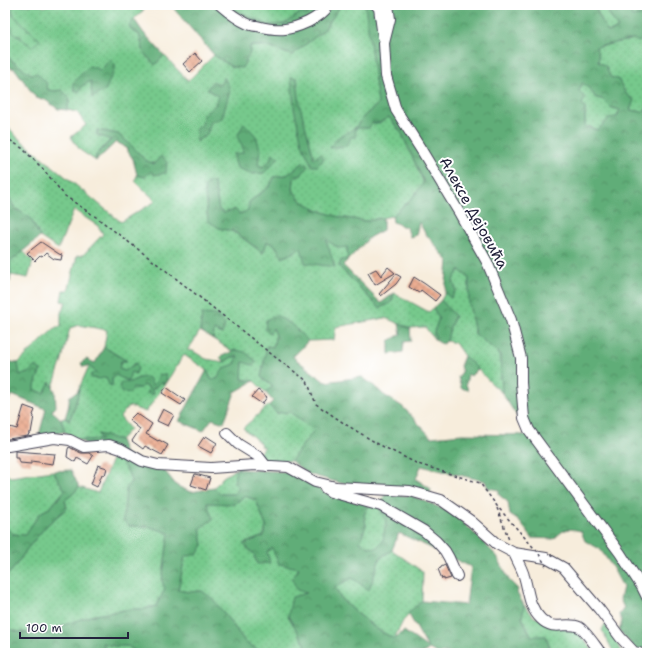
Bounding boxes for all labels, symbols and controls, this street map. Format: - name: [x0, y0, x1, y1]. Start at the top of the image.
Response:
- street label: Алексе Дејовића: [435, 154, 513, 273]
- scale bar: [20, 614, 128, 640]
- text: 100 m: [26, 620, 62, 636]

